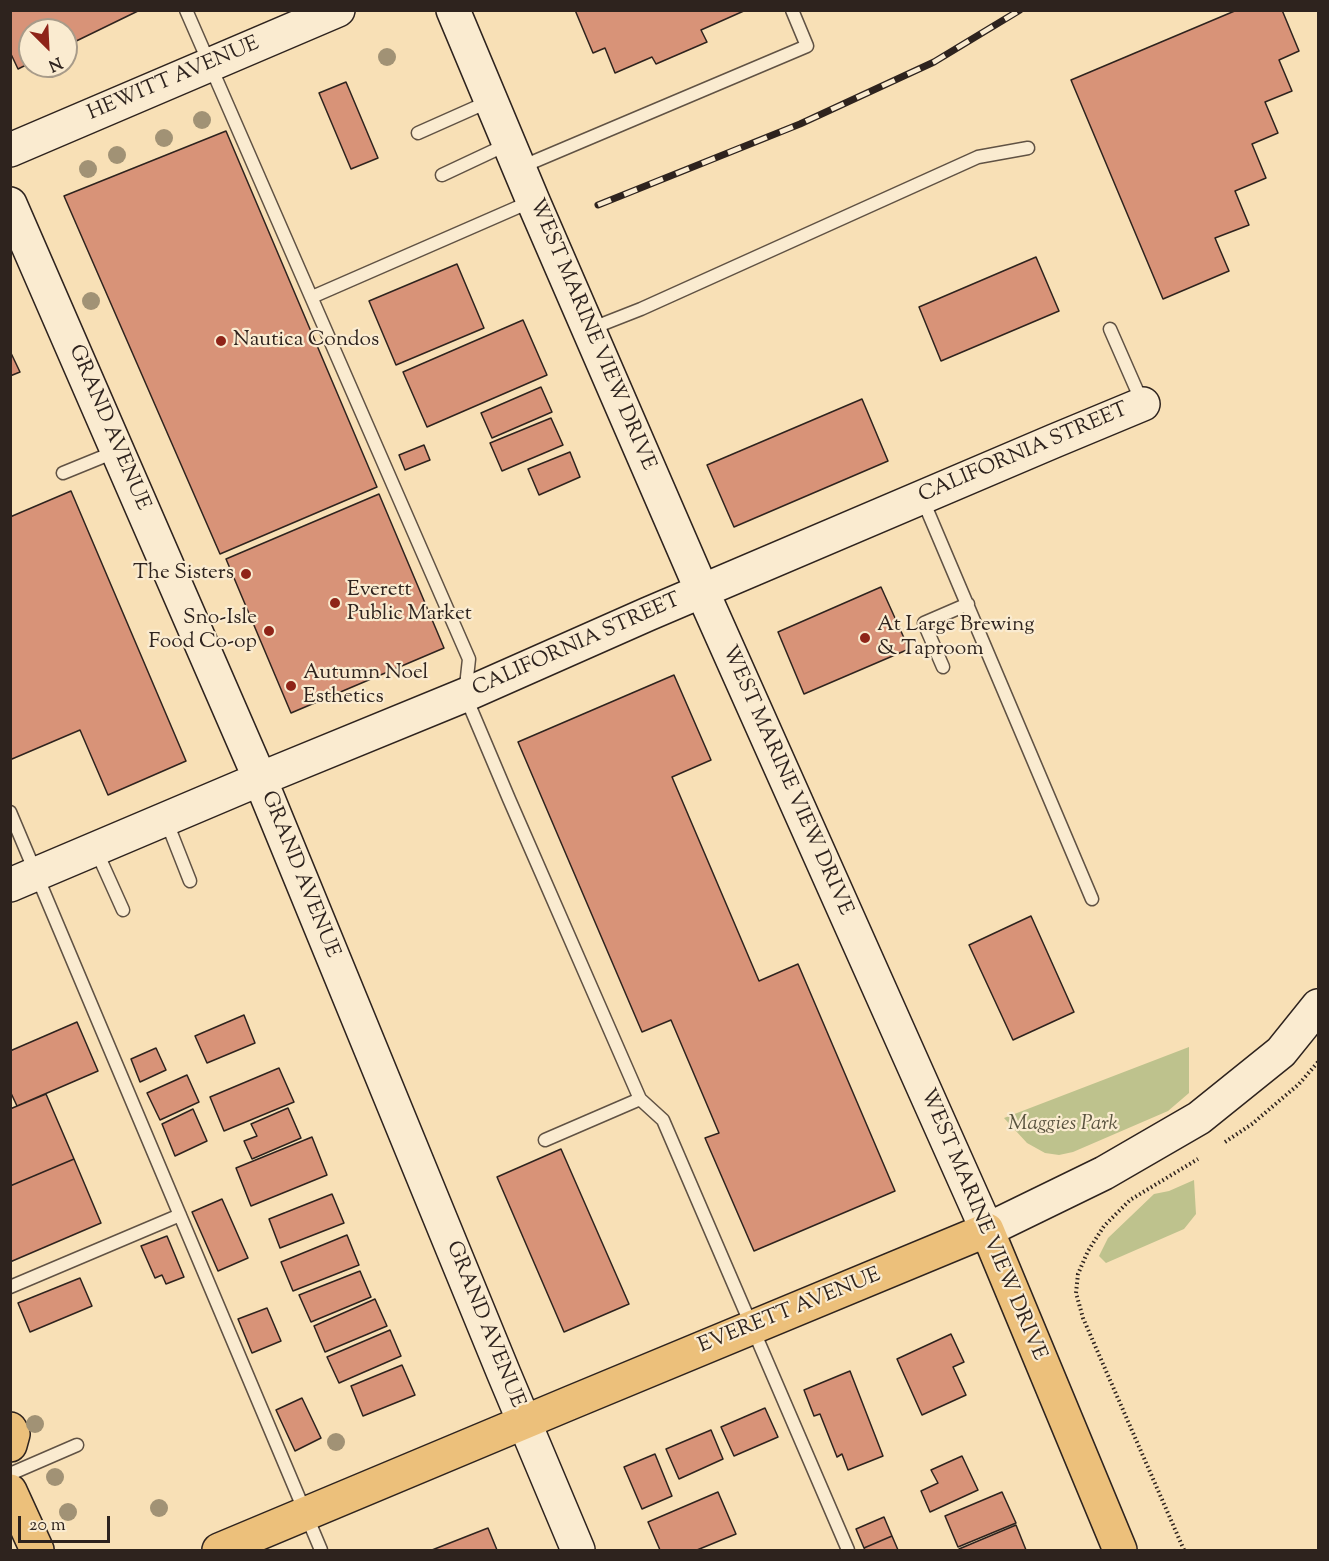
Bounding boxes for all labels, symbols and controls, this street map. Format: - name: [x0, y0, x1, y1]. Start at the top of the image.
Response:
- north arrow: [18, 18, 78, 78]
- street label: HEWITT AVENUE: [84, 32, 264, 128]
- text: N: [44, 50, 65, 76]
- street label: WEST MARINE VIEW DRIVE: [522, 195, 660, 475]
- place label: Nautica Condos: [233, 328, 379, 354]
- marker: Nautica Condos: [214, 334, 228, 348]
- street label: GRAND AVENUE: [62, 341, 154, 515]
- street label: CALIFORNIA STREET: [916, 398, 1132, 510]
- place label: The Sisters: [133, 561, 234, 587]
- marker: The Sisters: [239, 567, 253, 581]
- place label: Everett Public Market: [347, 578, 472, 628]
- street label: CALIFORNIA STREET: [469, 589, 685, 703]
- marker: Everett Public Market: [328, 596, 342, 610]
- place label: Sno-Isle Food Co-op: [148, 606, 257, 656]
- place label: At Large Brewing & Taproom: [877, 613, 1035, 663]
- marker: Sno-Isle Food Co-op: [262, 624, 276, 638]
- marker: At Large Brewing & Taproom: [858, 631, 872, 645]
- street label: WEST MARINE VIEW DRIVE: [715, 642, 857, 920]
- place label: Autumn Noel Esthetics: [303, 661, 428, 711]
- marker: Autumn Noel Esthetics: [284, 679, 298, 693]
- street label: GRAND AVENUE: [254, 788, 344, 962]
- street label: WEST MARINE VIEW DRIVE: [913, 1085, 1051, 1365]
- park label: Maggies Park: [1008, 1112, 1118, 1138]
- street label: GRAND AVENUE: [439, 1238, 529, 1412]
- street label: EVERETT AVENUE: [695, 1264, 885, 1360]
- scale bar: [21, 1504, 112, 1542]
- text: 20 m: [29, 1513, 66, 1539]

